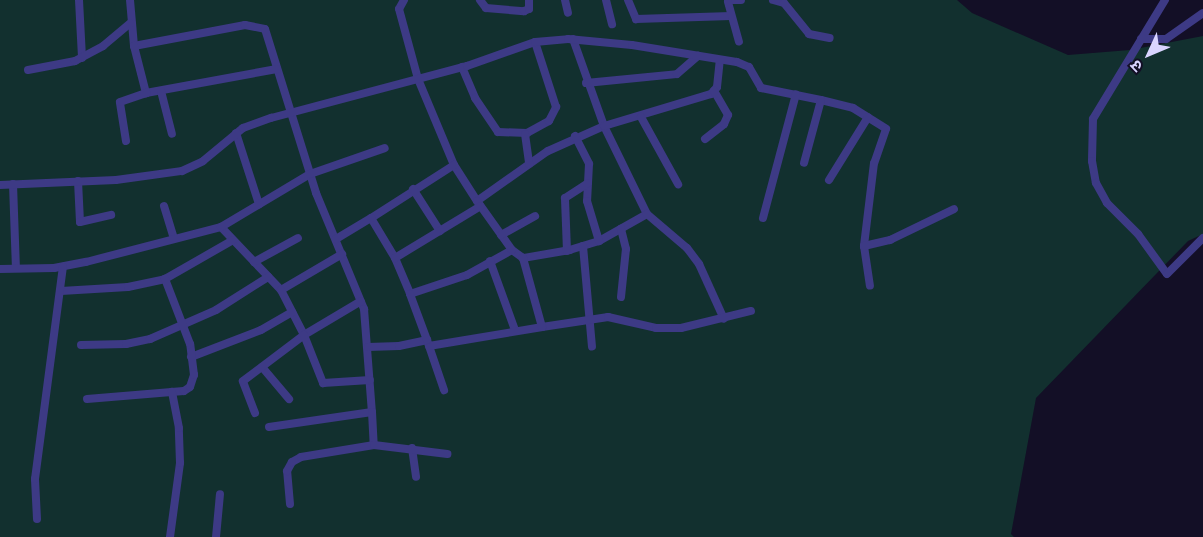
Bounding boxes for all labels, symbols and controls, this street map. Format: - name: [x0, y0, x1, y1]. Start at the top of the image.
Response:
- north arrow: [1119, 24, 1179, 84]
- text: उ: [1126, 57, 1146, 77]

